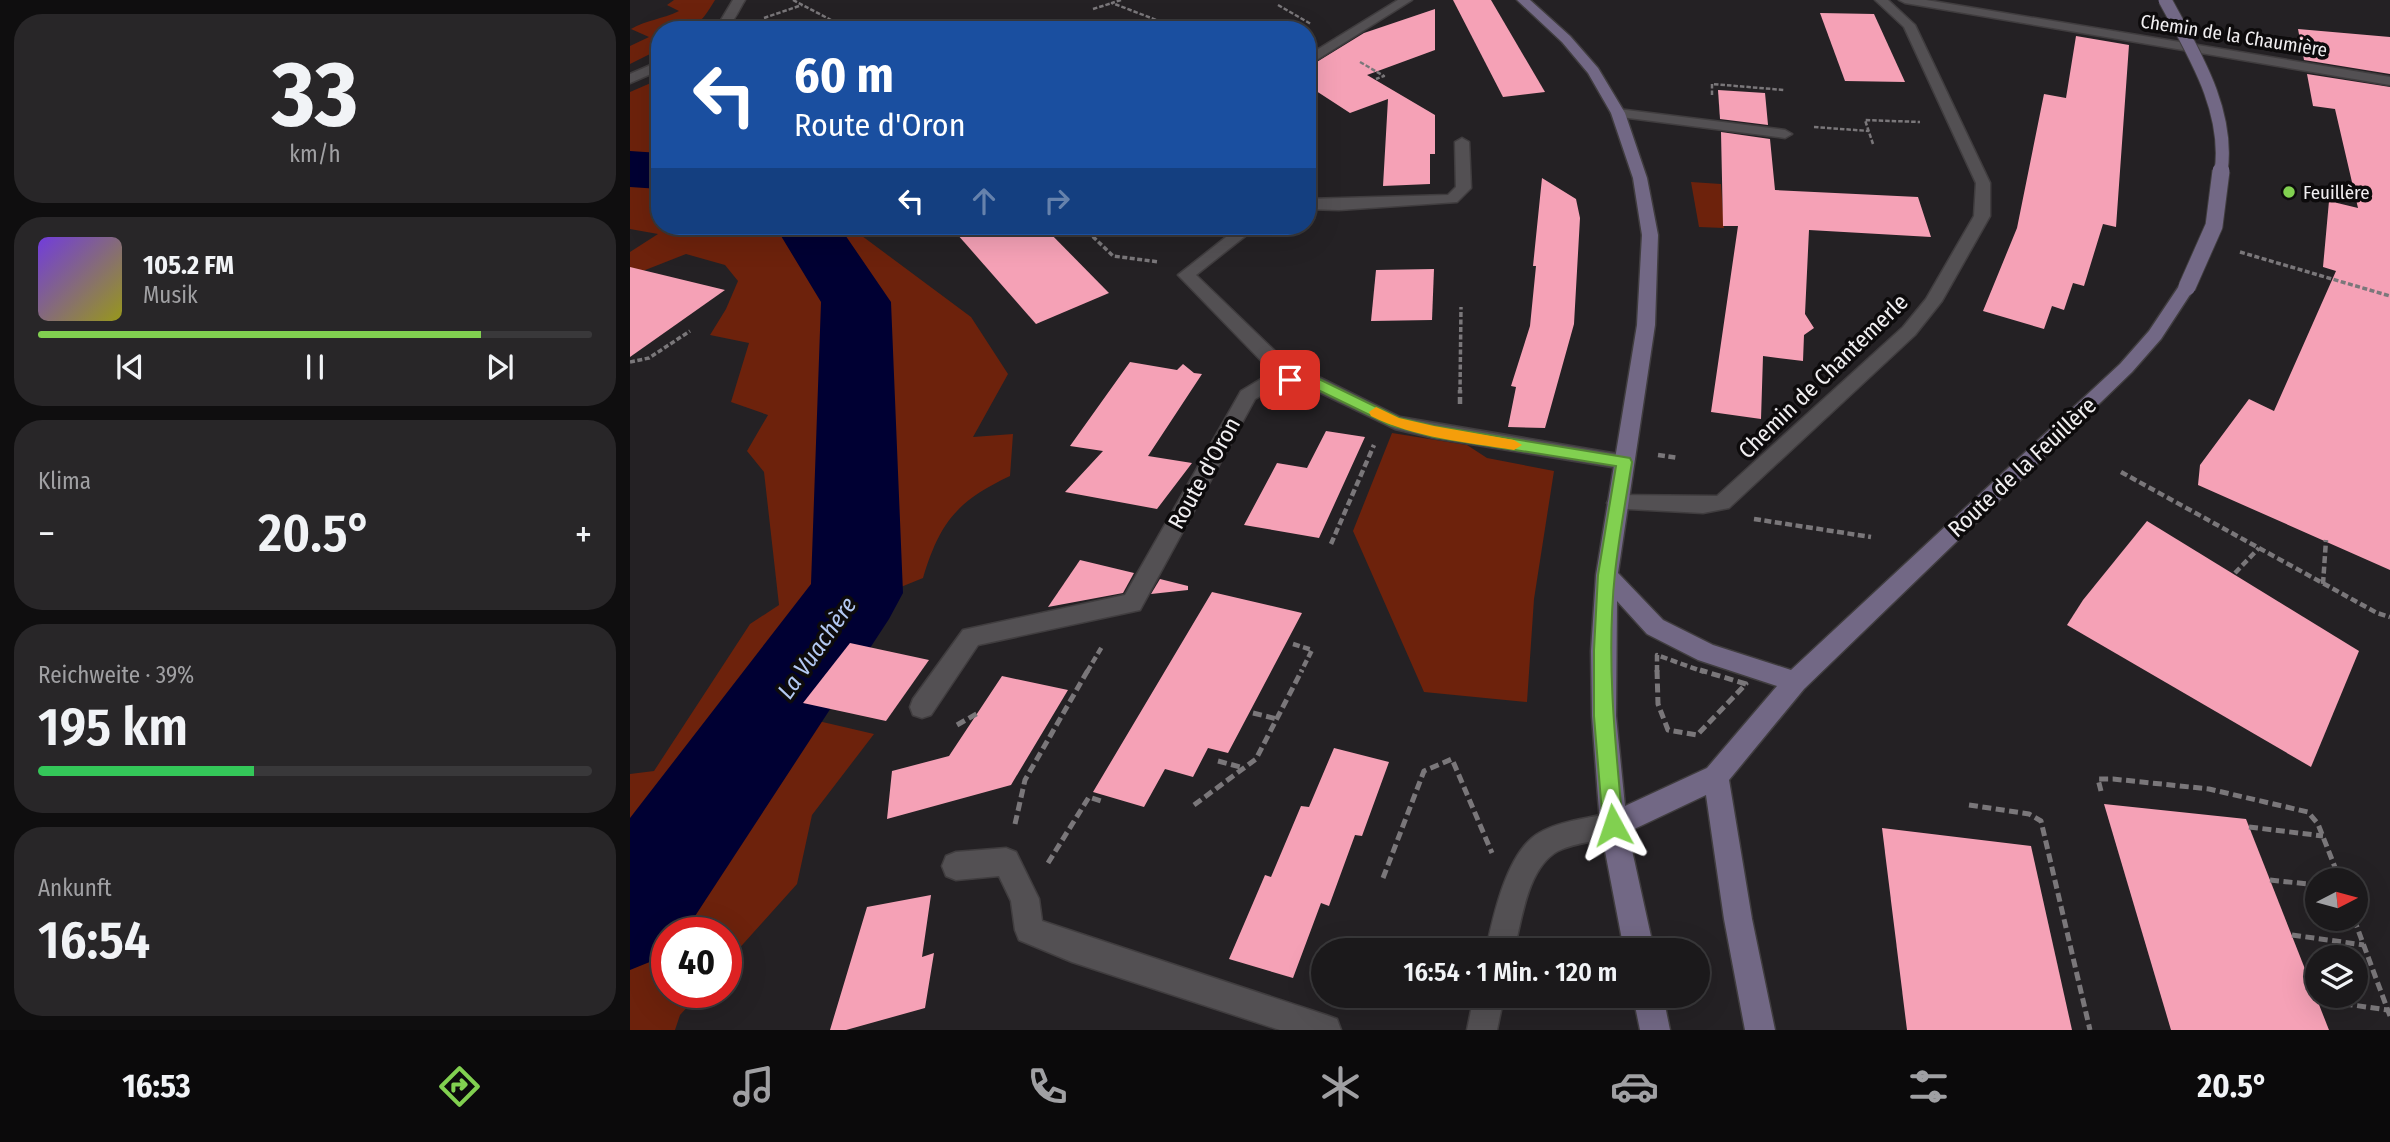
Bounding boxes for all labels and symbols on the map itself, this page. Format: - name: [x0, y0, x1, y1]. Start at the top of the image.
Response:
- street label: Chemin de la Chaumière: [2139, 9, 2329, 62]
- place label: Feuillère: [2303, 181, 2370, 204]
- marker: Feuillère: [2281, 184, 2297, 200]
- street label: Chemin de Chantemerle: [1732, 288, 1914, 464]
- pin: [1260, 350, 1320, 410]
- street label: Route de la Feuillère: [1942, 391, 2102, 543]
- street label: Route d'Oron: [1162, 412, 1246, 534]
- water label: La Vuachère: [772, 592, 862, 704]
- position arrow: [1576, 788, 1650, 862]
- north arrow: [2305, 868, 2368, 931]
- speed limit sign: 40: [651, 917, 742, 1008]

